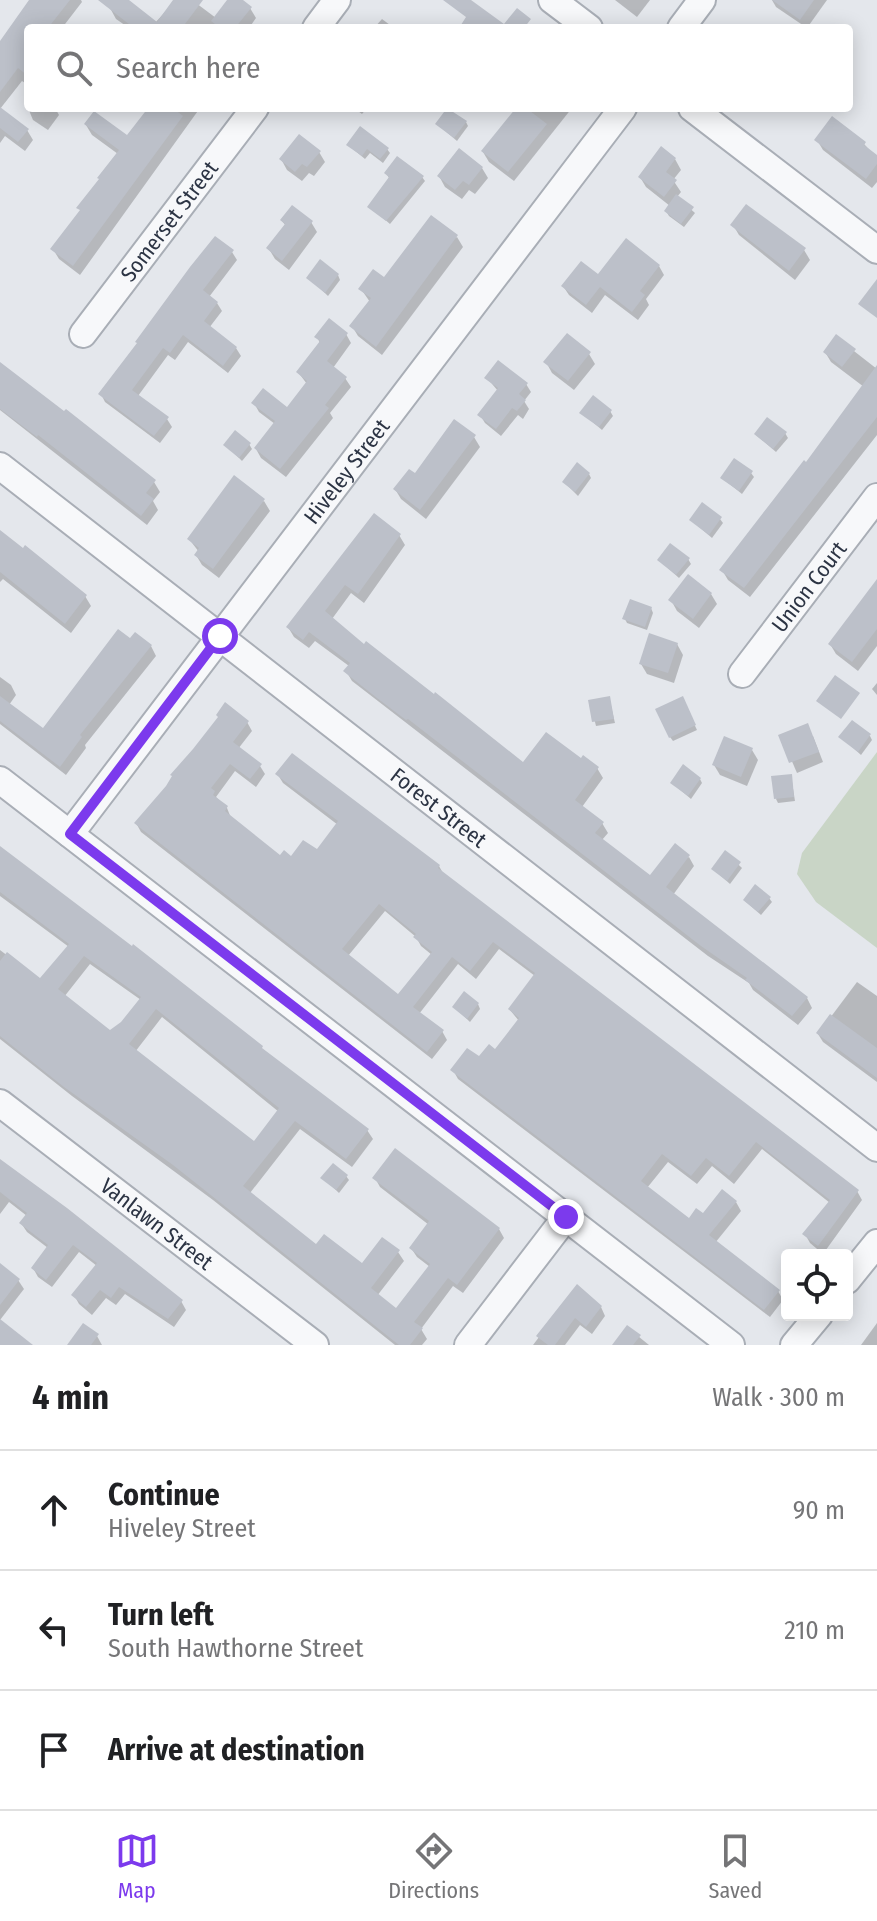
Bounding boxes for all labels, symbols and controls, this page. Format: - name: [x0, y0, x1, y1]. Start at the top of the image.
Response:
- search box: [24, 24, 853, 112]
- icon: search: [52, 46, 96, 90]
- text: Search here: [116, 50, 261, 86]
- street label: Somerset Street: [115, 155, 224, 287]
- street label: Hiveley Street: [298, 413, 395, 529]
- street label: Union Court: [765, 535, 852, 637]
- route start: [202, 618, 238, 654]
- street label: Forest Street: [386, 762, 493, 854]
- street label: Vanlawn Street: [95, 1172, 219, 1276]
- route end: [548, 1199, 584, 1235]
- map controls: [781, 1249, 853, 1321]
- button: locate: [781, 1249, 853, 1321]
- text: 4 min: [32, 1377, 109, 1418]
- text: Walk · 300 m: [712, 1382, 845, 1413]
- text: Continue: [108, 1477, 220, 1513]
- icon: ahead: [32, 1488, 76, 1532]
- text: 90 m: [793, 1495, 845, 1526]
- text: Hiveley Street: [108, 1513, 256, 1544]
- text: Turn left: [108, 1597, 214, 1633]
- icon: left: [32, 1608, 76, 1652]
- text: 210 m: [784, 1615, 845, 1646]
- text: South Hawthorne Street: [108, 1633, 363, 1664]
- icon: arrive: [32, 1728, 76, 1772]
- text: Arrive at destination: [108, 1732, 365, 1768]
- tab: Map: [115, 1829, 159, 1904]
- tab: Directions: [388, 1829, 479, 1904]
- tab: Saved: [709, 1829, 762, 1904]

